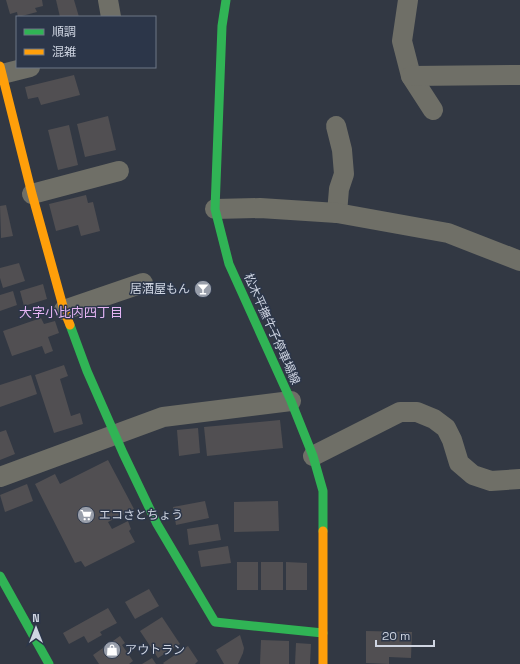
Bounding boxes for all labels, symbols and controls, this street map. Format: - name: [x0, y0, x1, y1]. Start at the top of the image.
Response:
- legend: [16, 16, 156, 68]
- text: 順調: [52, 24, 76, 40]
- text: 混雑: [52, 44, 76, 60]
- street label: 松木平撫牛子停車場線: [240, 271, 304, 387]
- bar icon: 居酒屋もん: [193, 279, 213, 299]
- place label: 居酒屋もん: [130, 281, 190, 297]
- district label: 大字小比内四丁目: [19, 304, 123, 321]
- supermarket icon: エコさとちょう: [76, 505, 96, 525]
- place label: エコさとちょう: [99, 507, 183, 523]
- north arrow: [16, 608, 56, 648]
- text: N: [32, 611, 40, 625]
- scale bar: [376, 622, 434, 648]
- text: 20 m: [382, 628, 410, 644]
- shop icon: アウトラン: [102, 640, 122, 660]
- place label: アウトラン: [125, 642, 185, 658]

